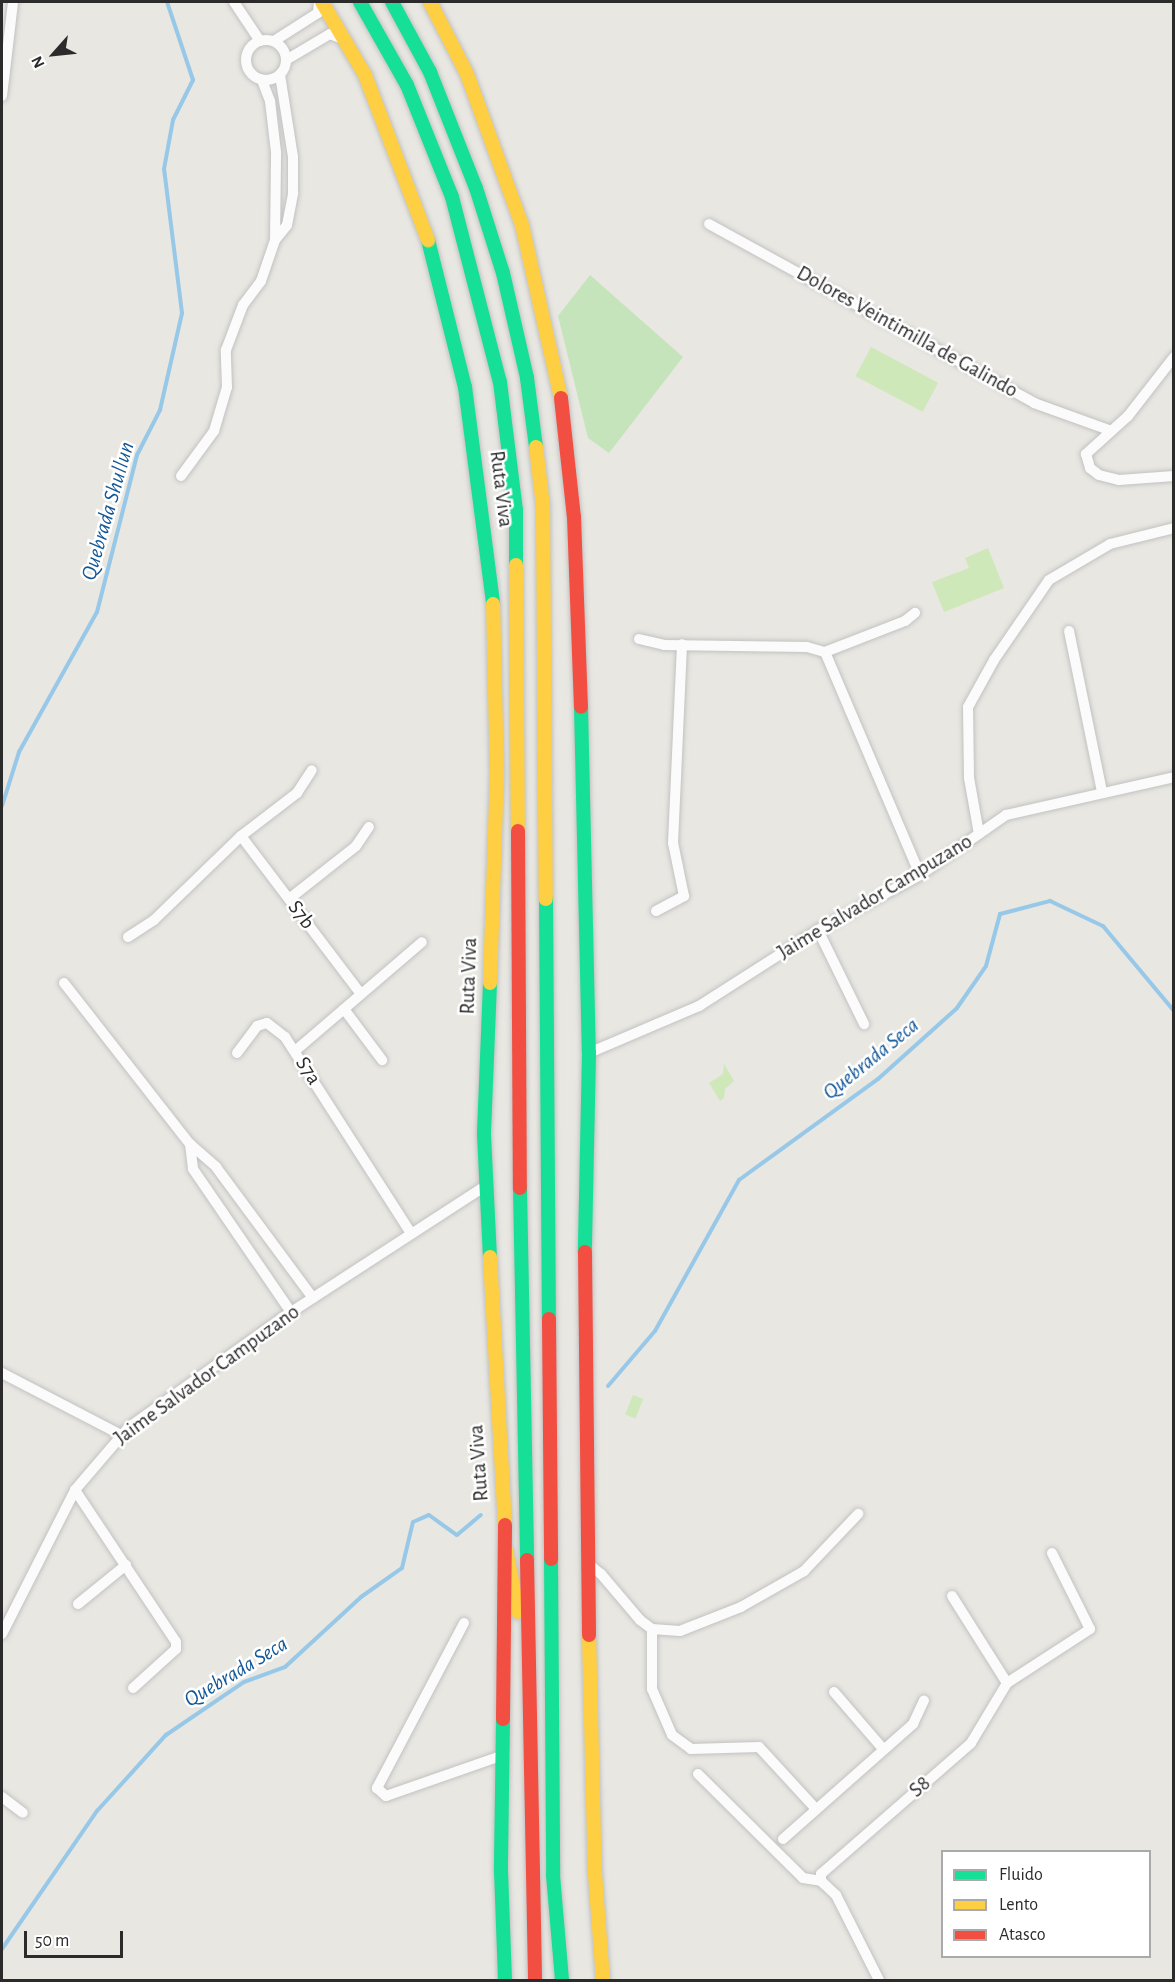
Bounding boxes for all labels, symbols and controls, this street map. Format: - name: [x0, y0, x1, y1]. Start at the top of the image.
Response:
- north arrow: [24, 24, 84, 84]
- text: N: [28, 54, 48, 71]
- street label: Dolores Veintimilla de Galindo: [792, 261, 1022, 403]
- water label: Quebrada Shullun: [76, 439, 140, 583]
- street label: Ruta Viva: [484, 449, 518, 529]
- street label: Jaime Salvador Campuzano: [773, 829, 977, 965]
- street label: S7b: [282, 896, 320, 934]
- street label: Ruta Viva: [455, 937, 483, 1015]
- water label: Quebrada Seca: [818, 1012, 924, 1106]
- street label: S7a: [290, 1052, 326, 1090]
- street label: Jaime Salvador Campuzano: [110, 1299, 304, 1451]
- street label: Ruta Viva: [464, 1424, 494, 1502]
- water label: Quebrada Seca: [180, 1631, 292, 1713]
- street label: S8: [904, 1771, 936, 1803]
- legend: [941, 1850, 1151, 1958]
- text: Fluido: [999, 1866, 1043, 1884]
- text: Lento: [999, 1896, 1038, 1914]
- scale bar: [27, 1919, 126, 1957]
- text: Atasco: [999, 1926, 1046, 1944]
- text: 50 m: [35, 1932, 69, 1950]

